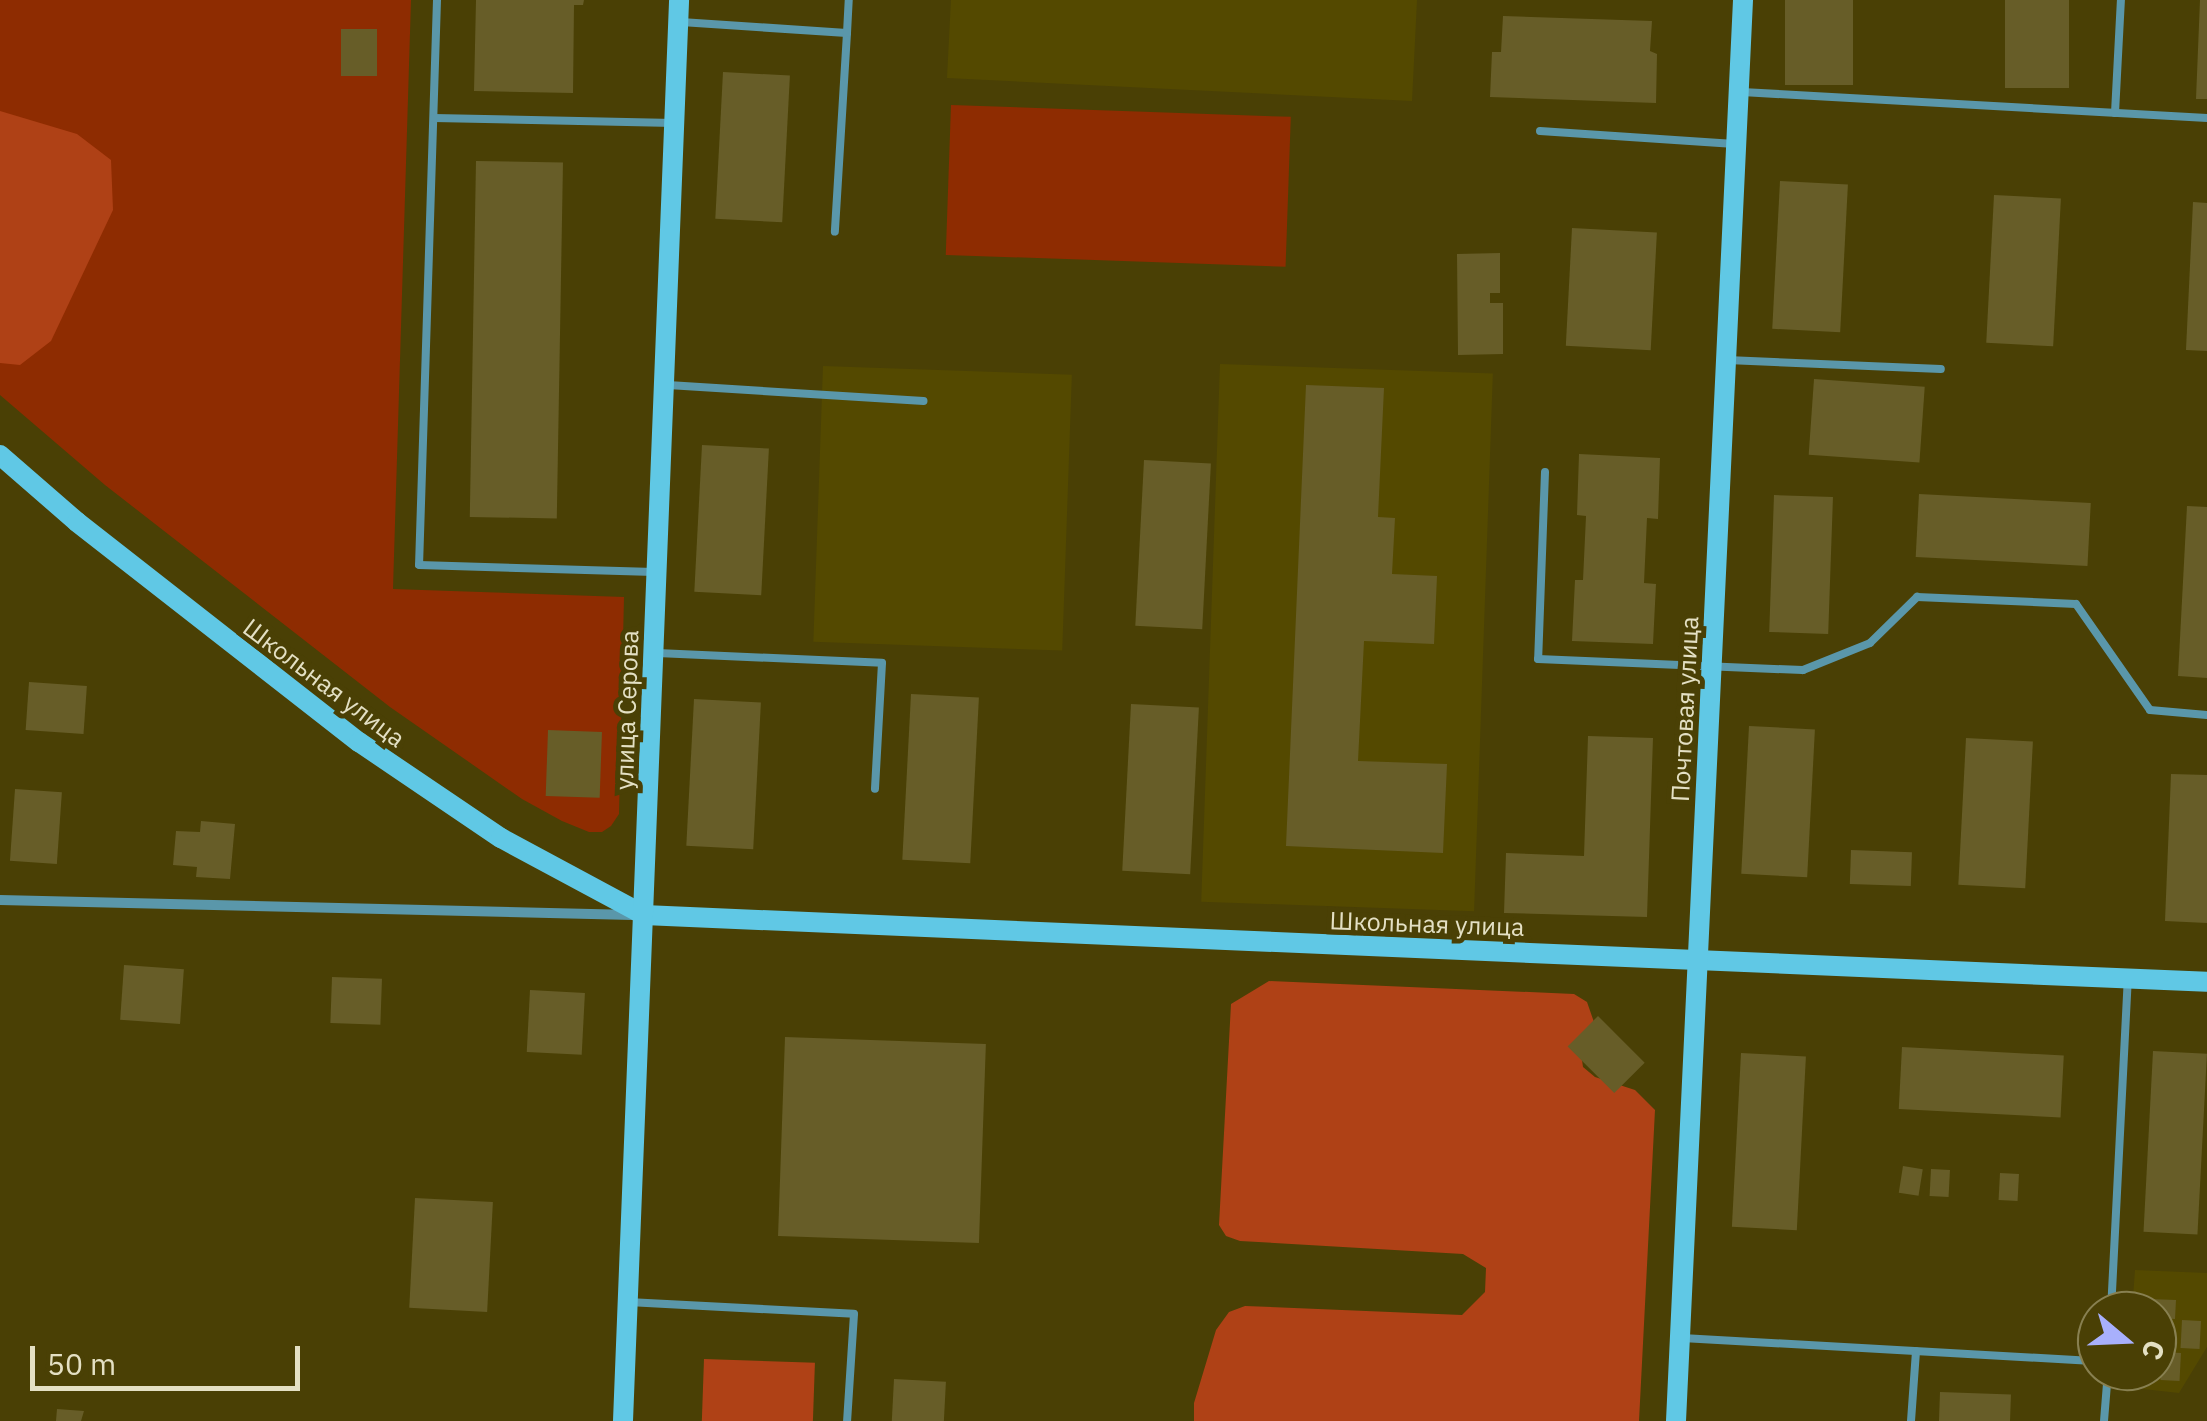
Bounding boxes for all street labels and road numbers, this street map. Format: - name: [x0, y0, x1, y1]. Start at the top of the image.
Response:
- street label: Школьная улица: [237, 612, 411, 754]
- street label: Почтовая улица: [1665, 615, 1705, 803]
- street label: улица Серова: [609, 629, 645, 791]
- street label: Школьная улица: [1329, 906, 1525, 942]

